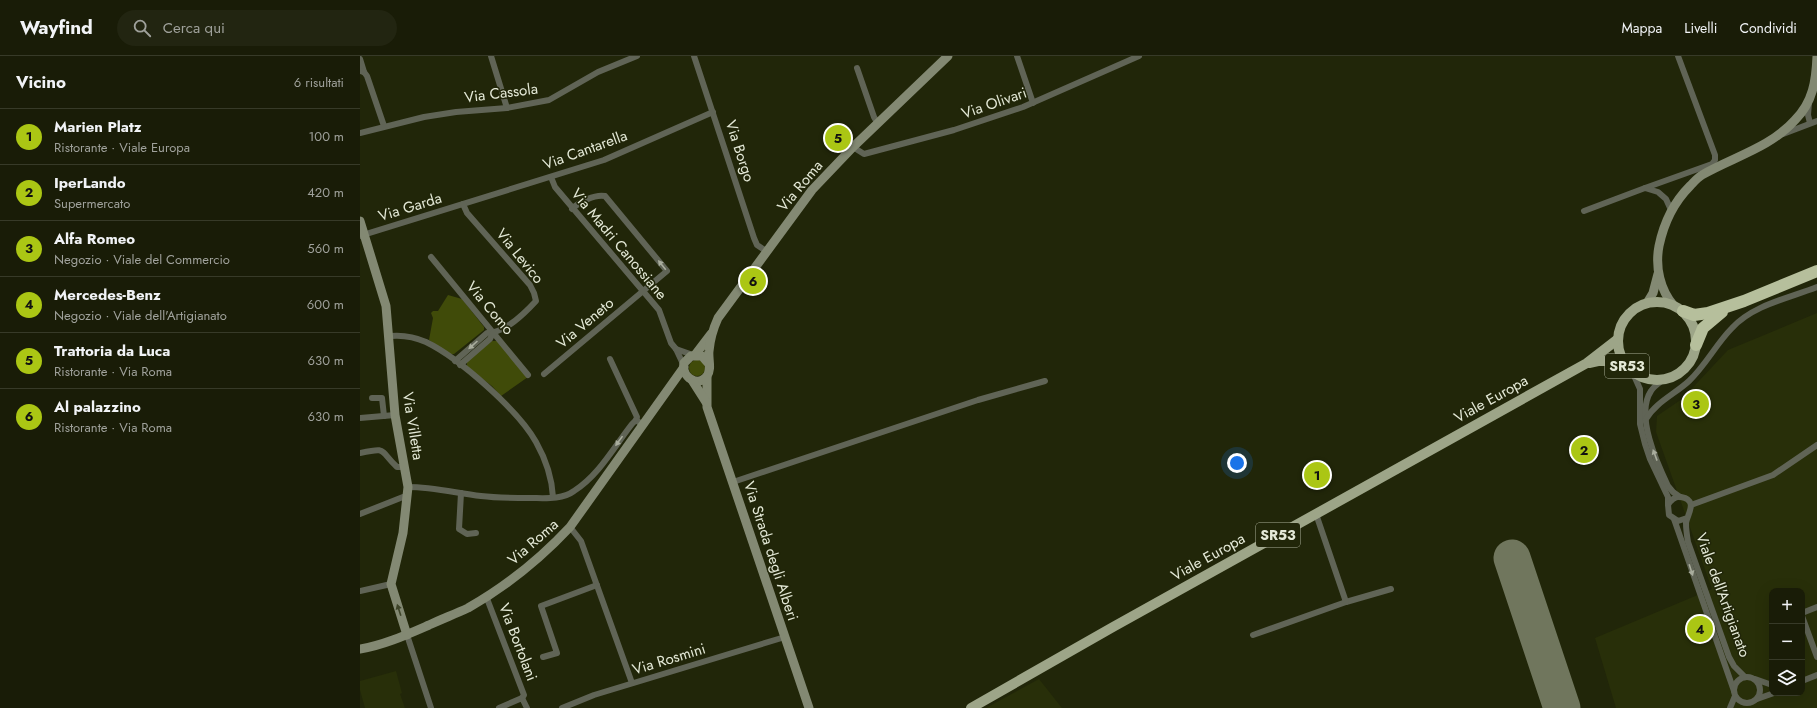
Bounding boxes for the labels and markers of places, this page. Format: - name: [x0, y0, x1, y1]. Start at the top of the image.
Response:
- pin: 5: [825, 123, 851, 153]
- pin: 6: [740, 266, 766, 296]
- pin: 3: [1683, 389, 1709, 419]
- pin: 2: [1571, 435, 1597, 465]
- pin: 1: [1304, 460, 1330, 490]
- pin: 4: [1687, 614, 1713, 644]

